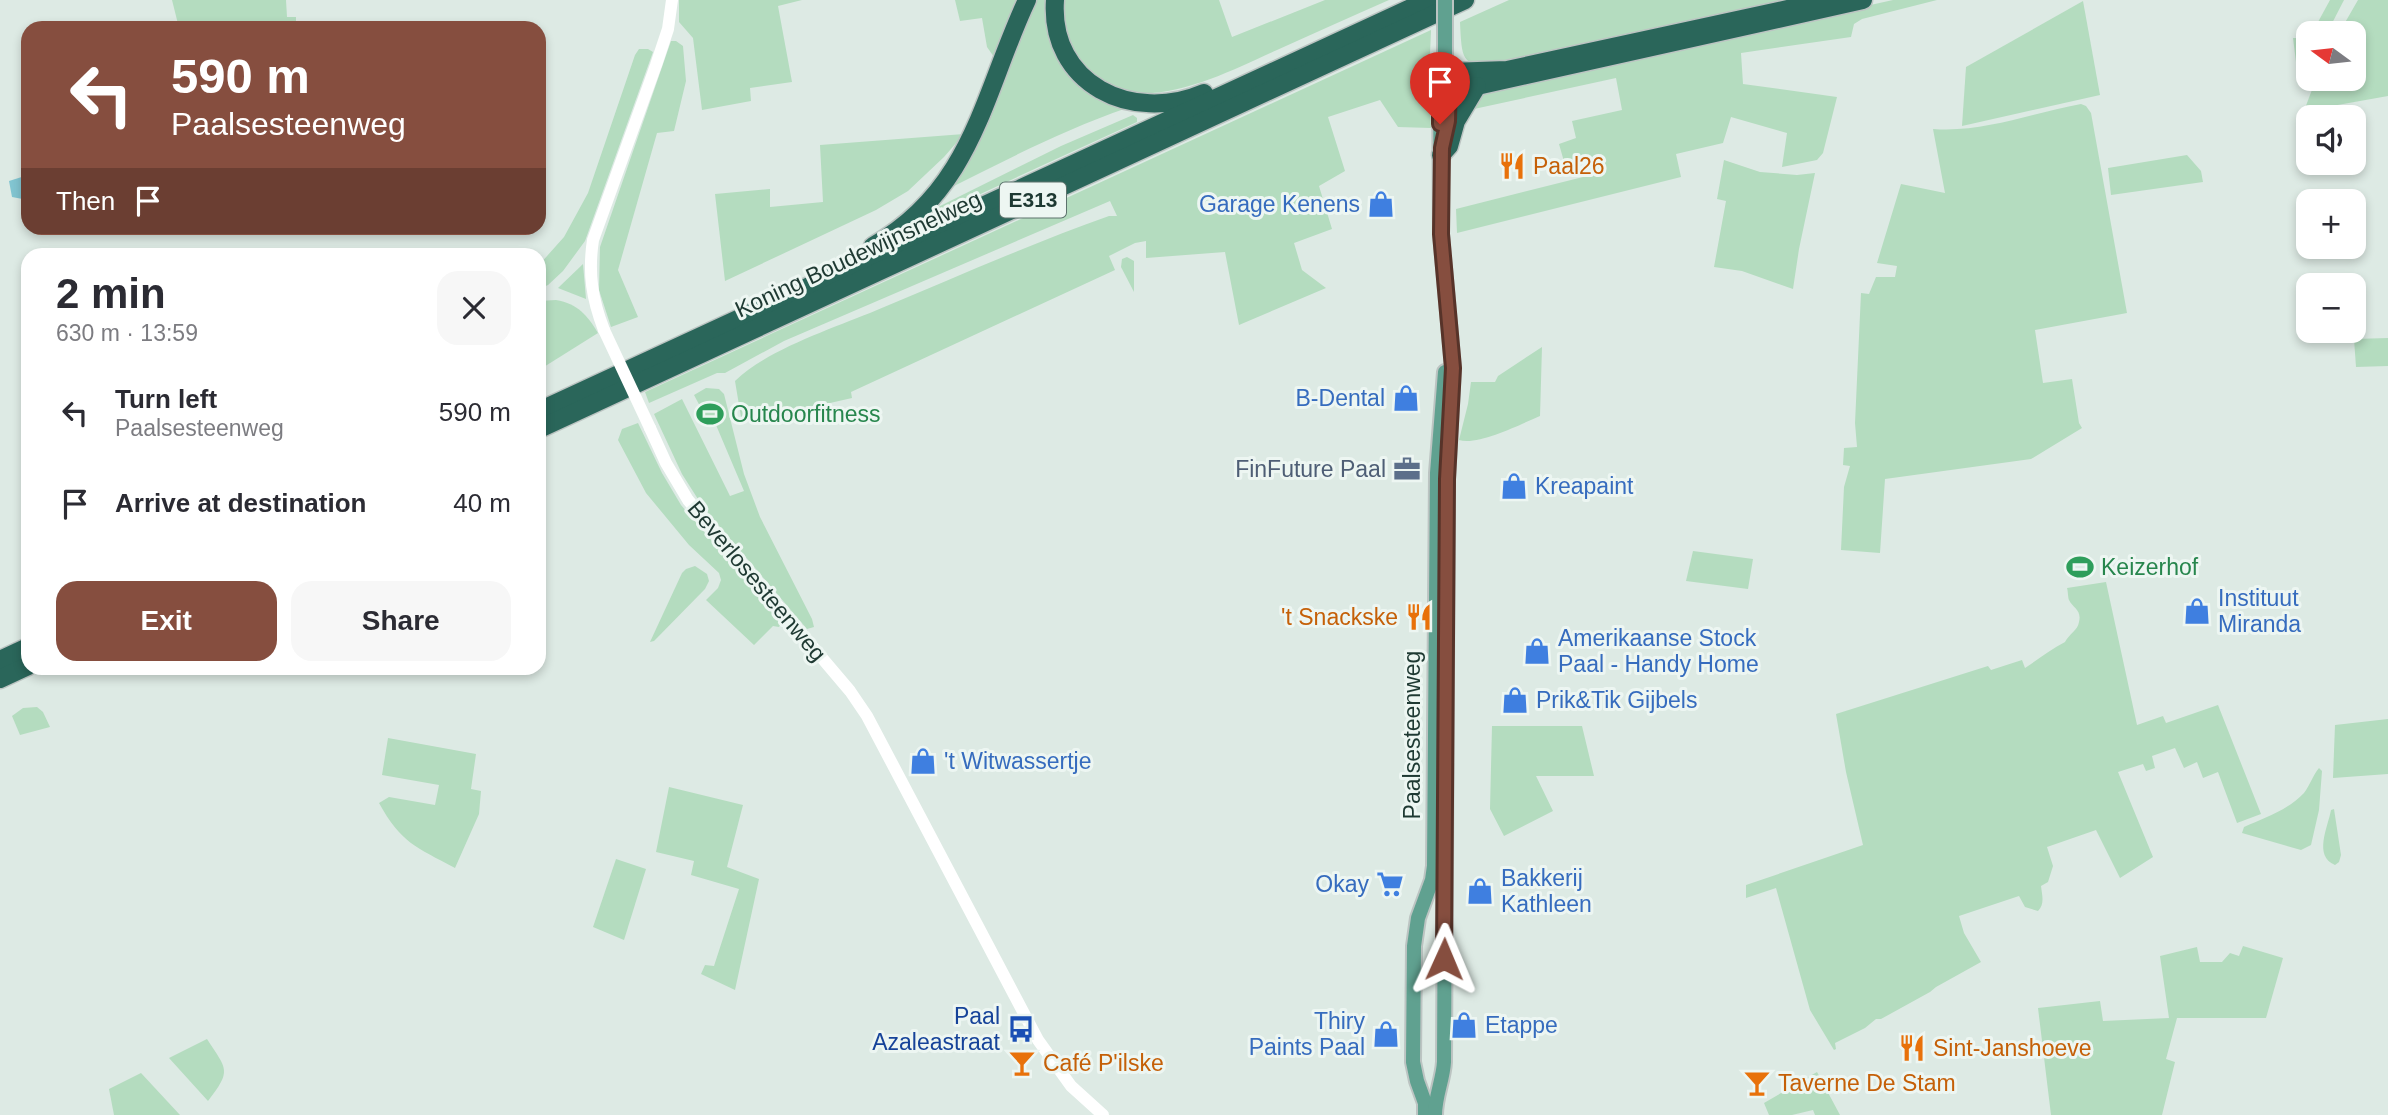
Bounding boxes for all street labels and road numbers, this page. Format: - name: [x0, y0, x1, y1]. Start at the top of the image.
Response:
- road number: E313: [1000, 182, 1066, 218]
- street label: Koning Boudewijnsnelweg: [731, 185, 985, 323]
- street label: Beverlosesteenweg: [683, 496, 831, 666]
- street label: Paalsesteenweg: [1399, 651, 1425, 819]

